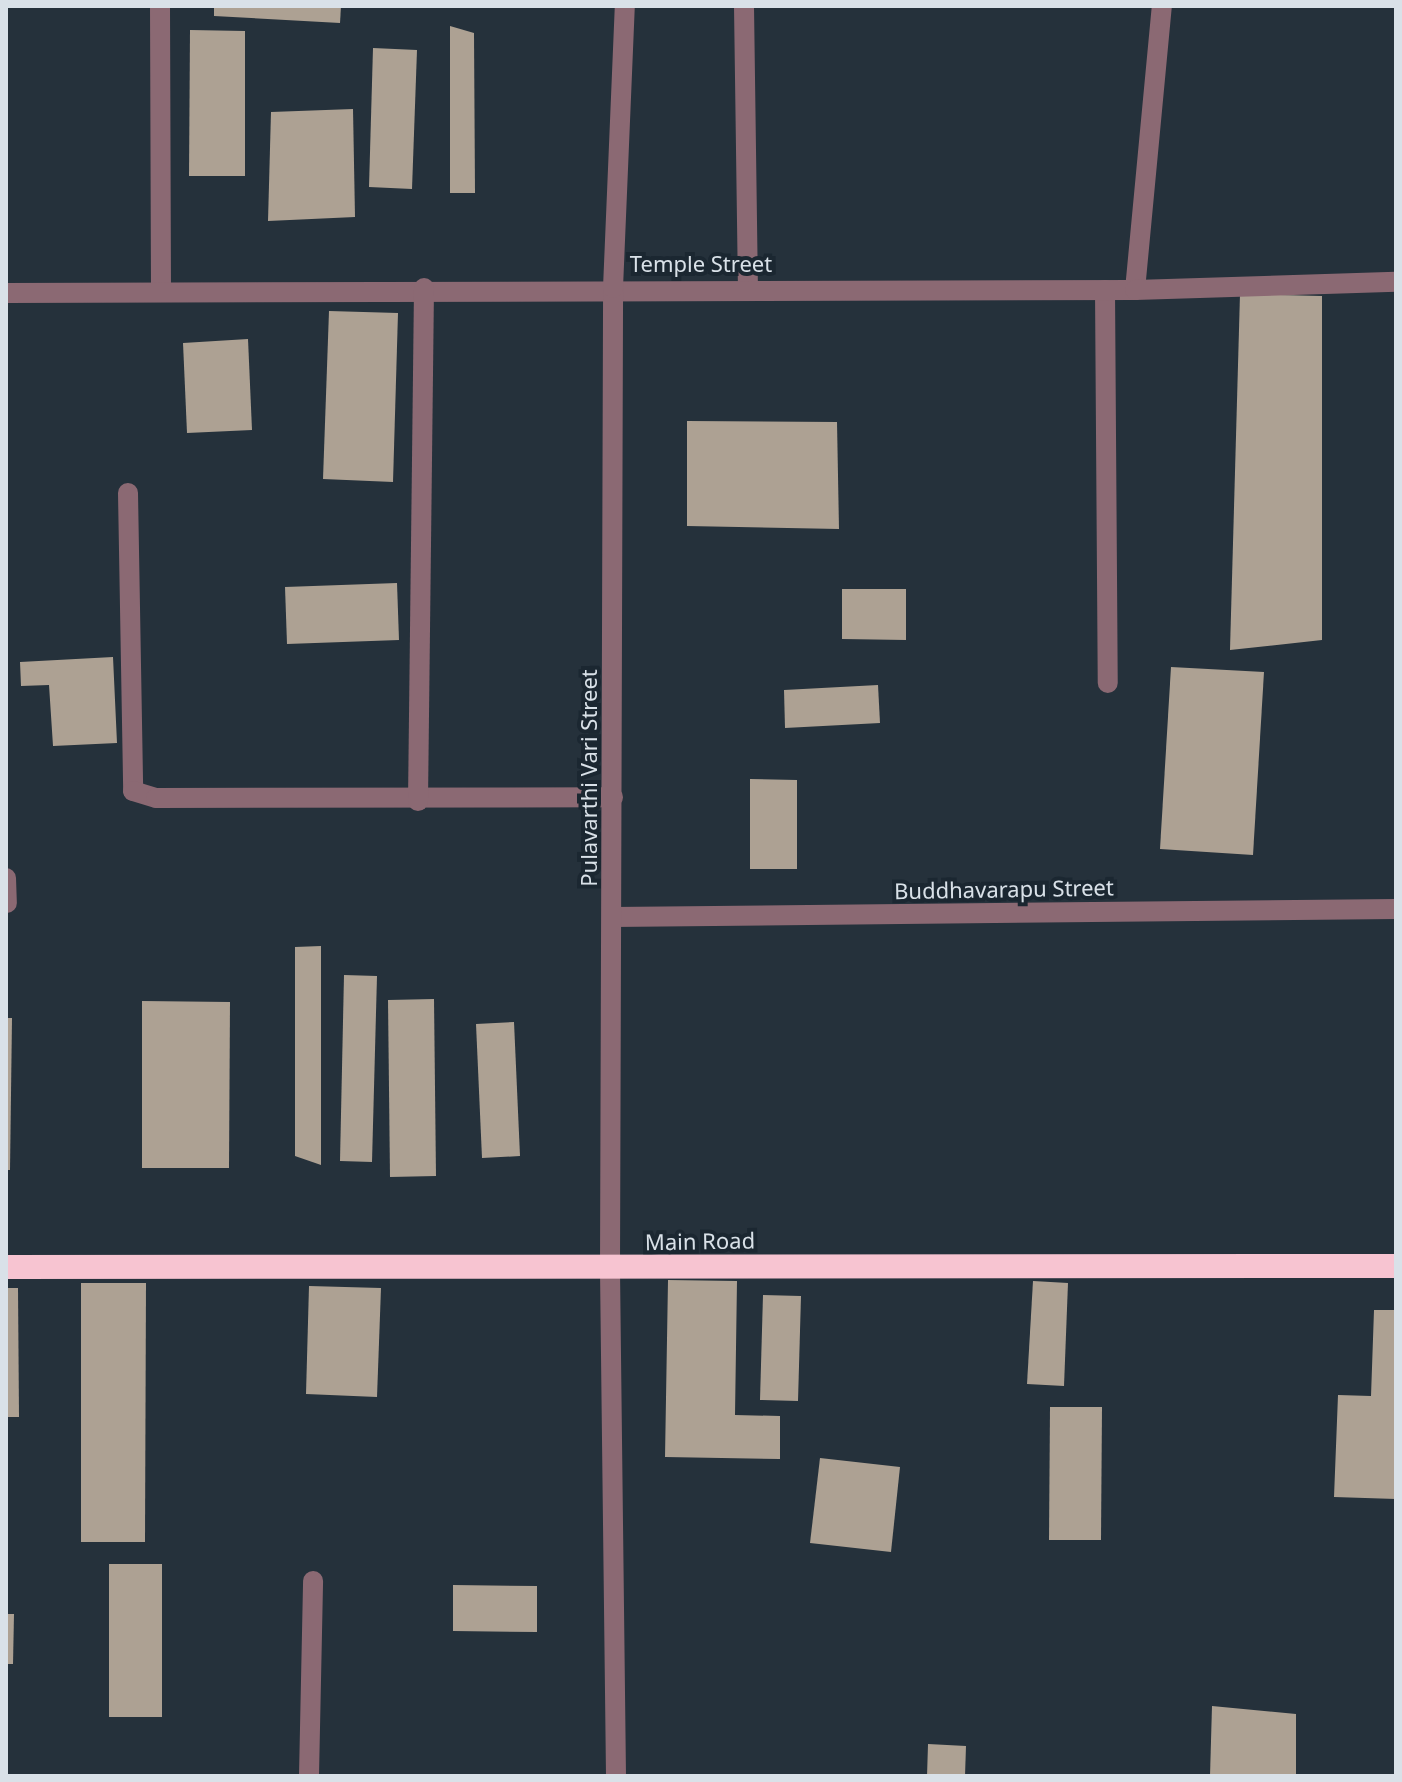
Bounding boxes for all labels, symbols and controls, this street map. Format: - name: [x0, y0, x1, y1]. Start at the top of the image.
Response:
- street label: Temple Street: [630, 251, 772, 277]
- street label: Pulavarthi Vari Street: [576, 669, 602, 887]
- street label: Buddhavarapu Street: [894, 874, 1114, 904]
- street label: Main Road: [645, 1227, 755, 1255]

